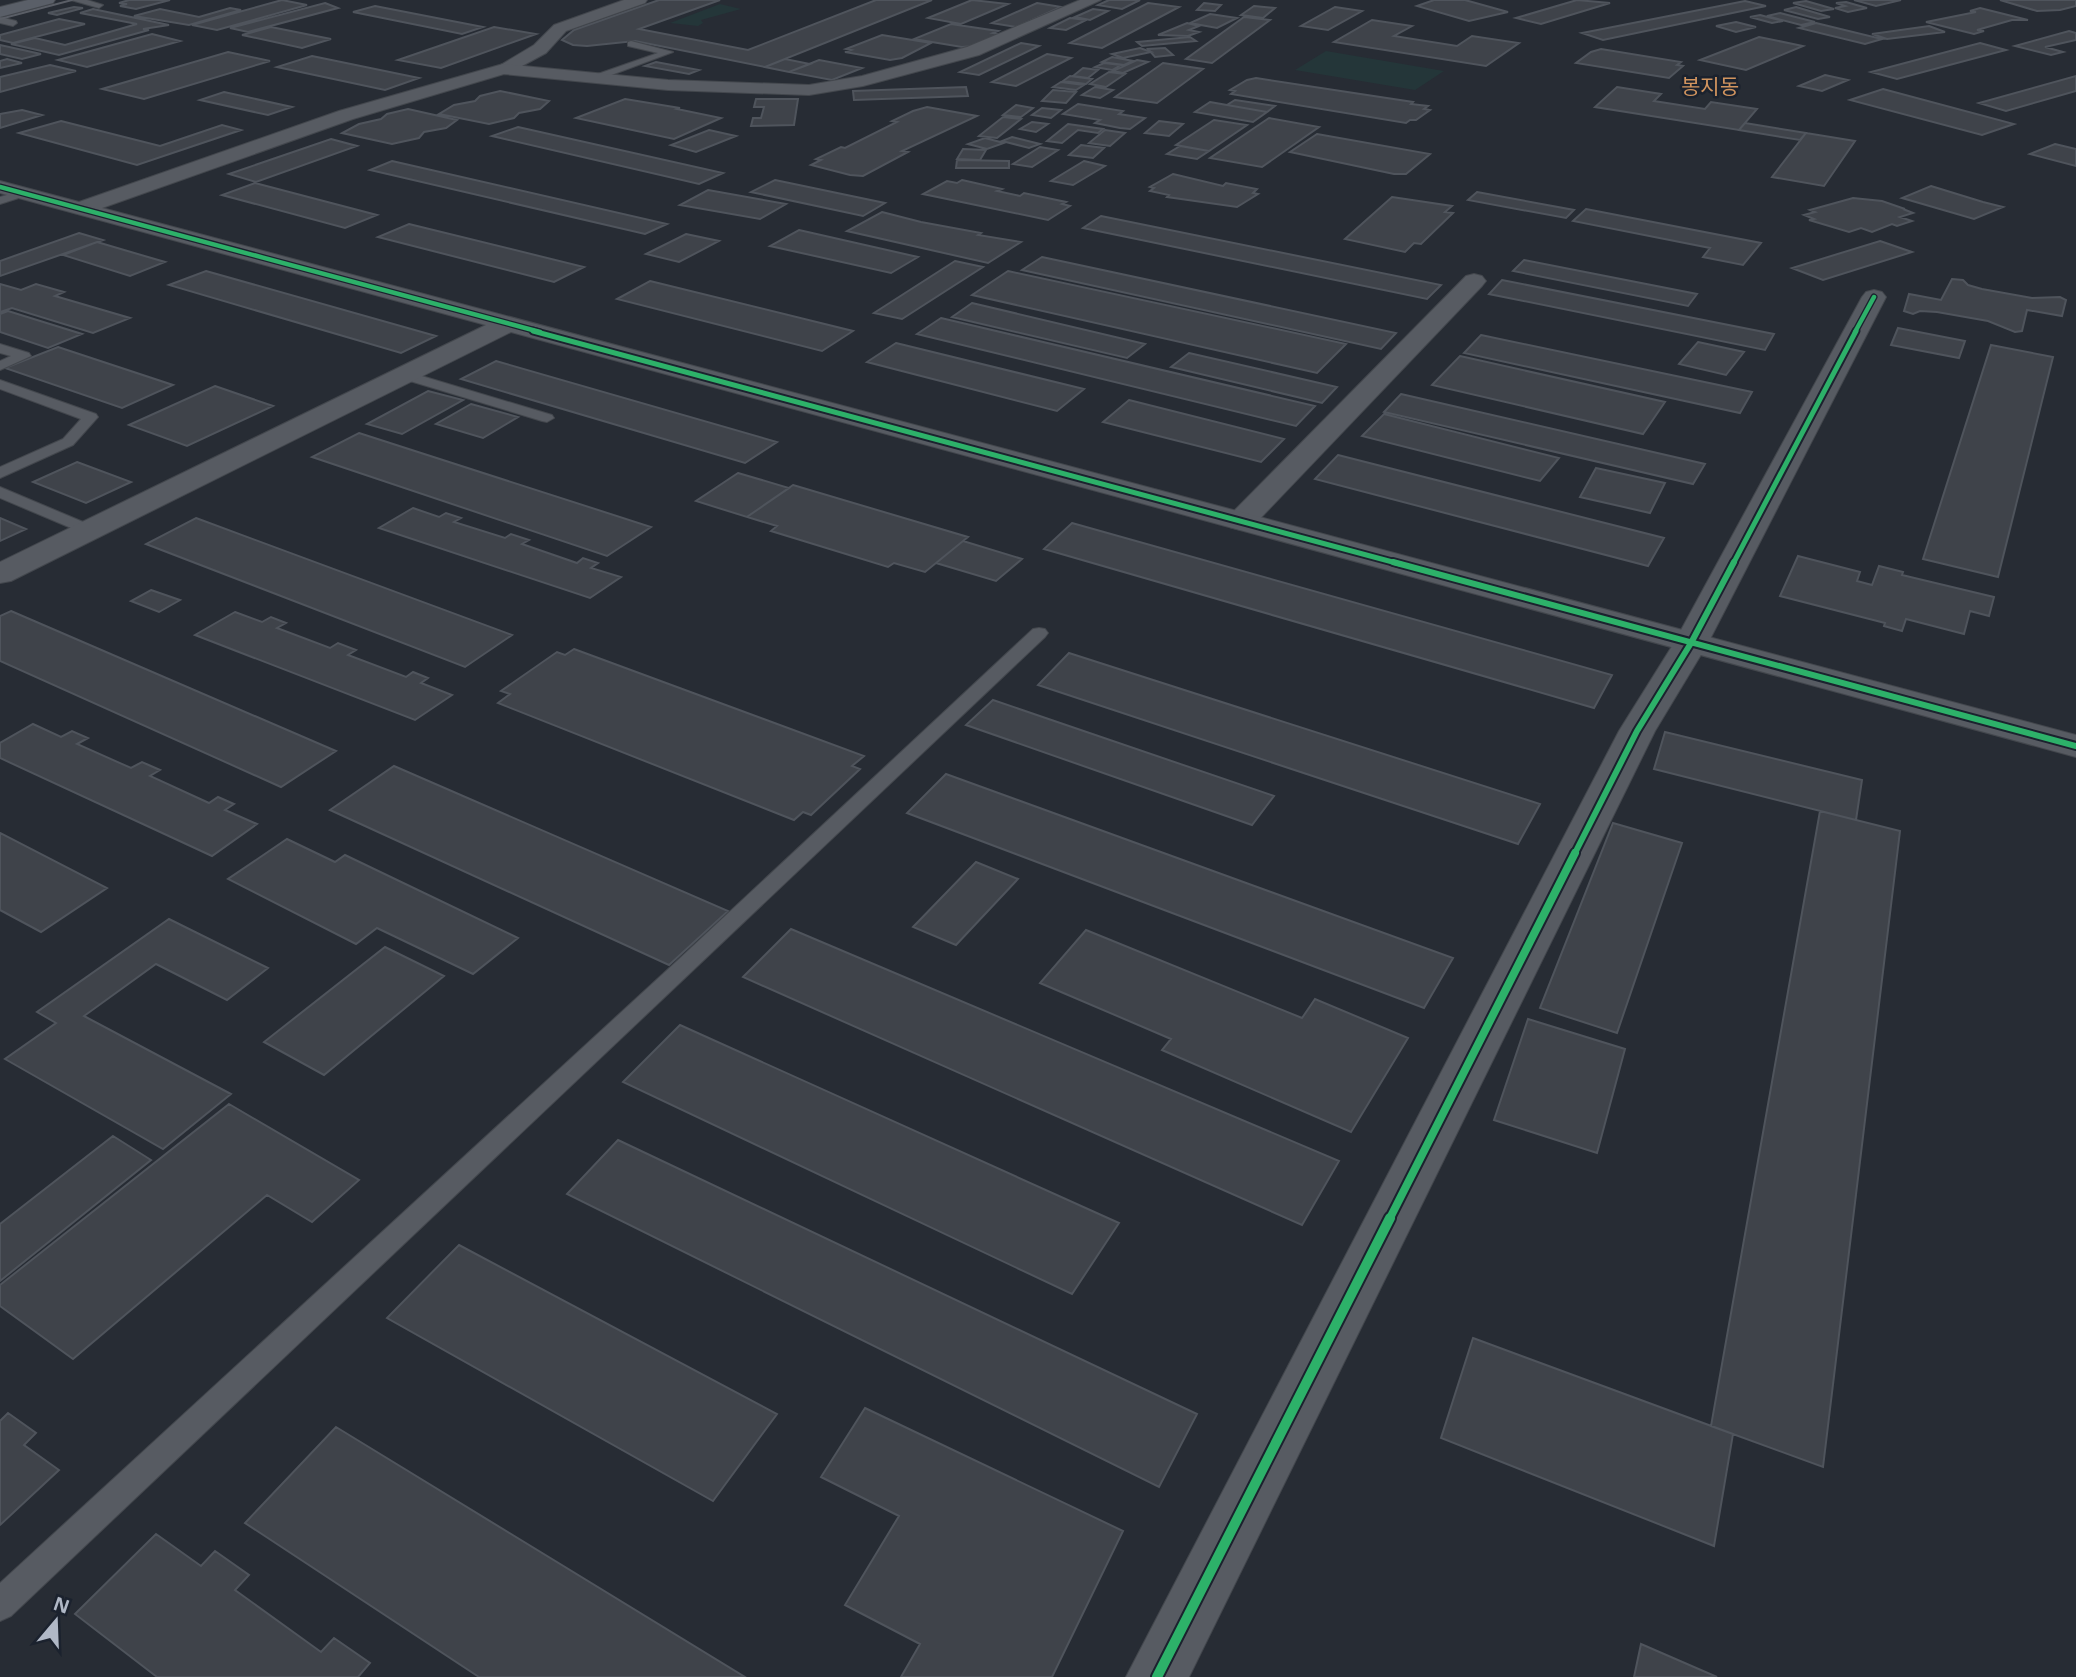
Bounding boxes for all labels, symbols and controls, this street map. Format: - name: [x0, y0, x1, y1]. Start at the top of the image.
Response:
- district label: 봉지동: [1681, 72, 1739, 100]
- north arrow: [21, 1586, 91, 1656]
- text: N: [50, 1590, 73, 1620]

